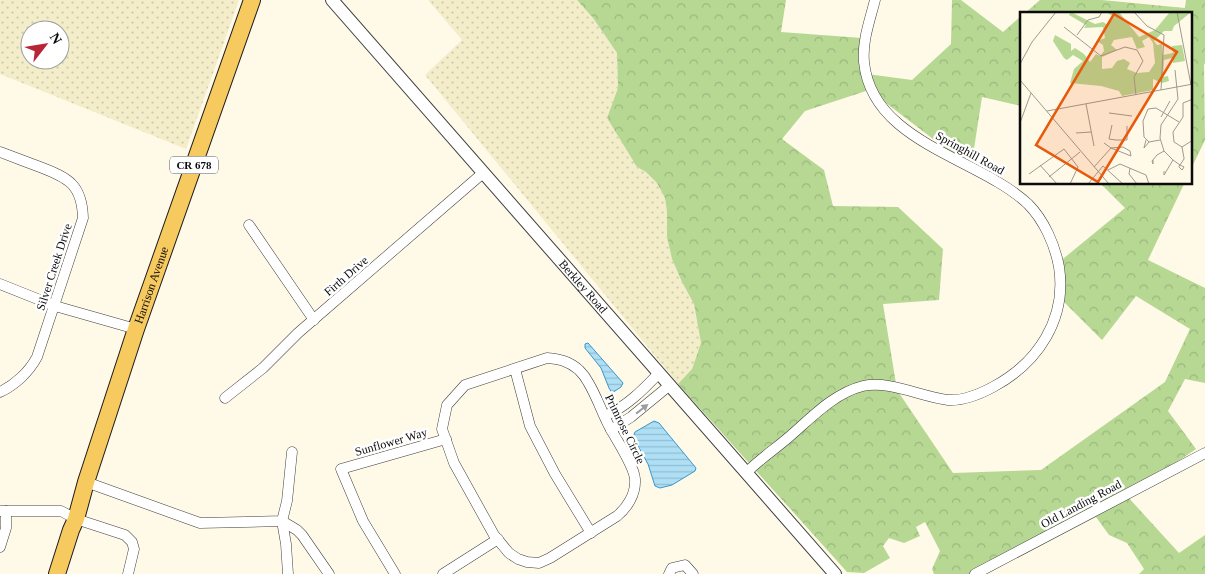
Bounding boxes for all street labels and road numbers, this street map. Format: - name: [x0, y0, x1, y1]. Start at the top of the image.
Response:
- street label: Springhill Road: [933, 128, 1007, 178]
- road number: CR 678: [170, 156, 218, 174]
- street label: Silver Creek Drive: [33, 222, 75, 312]
- street label: Harrison Avenue: [131, 245, 171, 326]
- street label: Firth Drive: [321, 253, 371, 299]
- street label: Berkley Road: [556, 257, 610, 316]
- street label: Primrose Circle: [602, 392, 648, 466]
- street label: Sunflower Way: [353, 425, 429, 459]
- street label: Old Landing Road: [1038, 477, 1124, 531]

